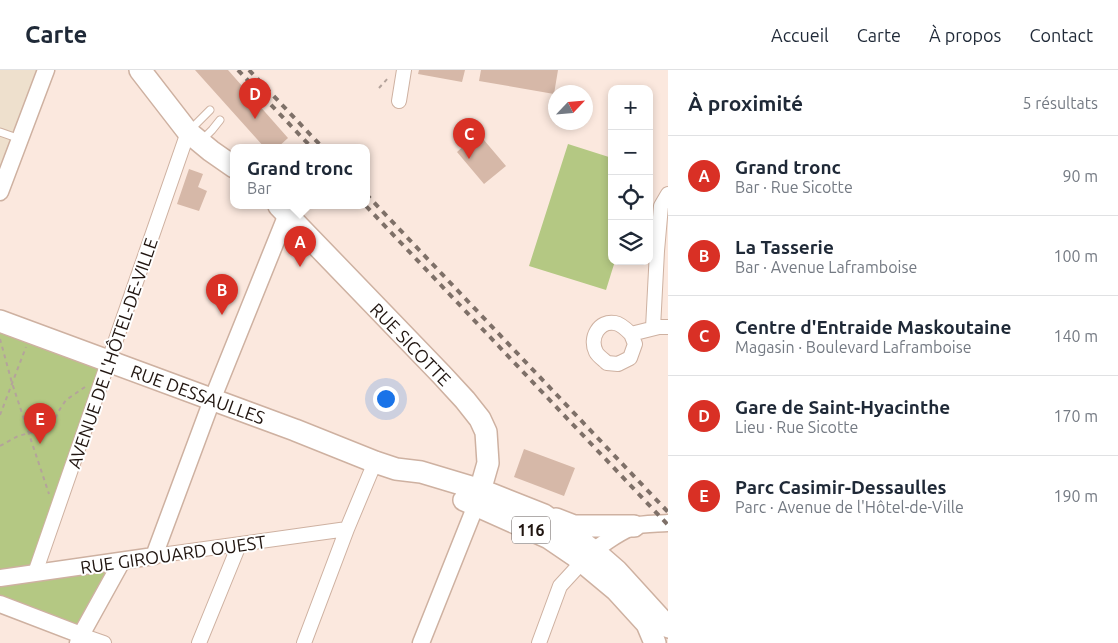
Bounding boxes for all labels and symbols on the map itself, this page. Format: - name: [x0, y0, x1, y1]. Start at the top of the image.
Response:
- pin: D: [239, 78, 271, 119]
- north arrow: [548, 85, 593, 130]
- pin: C: [453, 118, 485, 159]
- pin: A: [284, 226, 316, 267]
- street label: AVENUE DE L'HÔTEL-DE-VILLE: [63, 235, 161, 471]
- pin: B: [206, 274, 238, 315]
- street label: RUE SICOTTE: [367, 299, 455, 389]
- street label: RUE DESSAULLES: [128, 360, 268, 428]
- your location: [373, 386, 399, 412]
- pin: E: [24, 403, 56, 444]
- road number: 116: [512, 516, 550, 544]
- street label: RUE GIROUARD OUEST: [79, 531, 267, 577]

